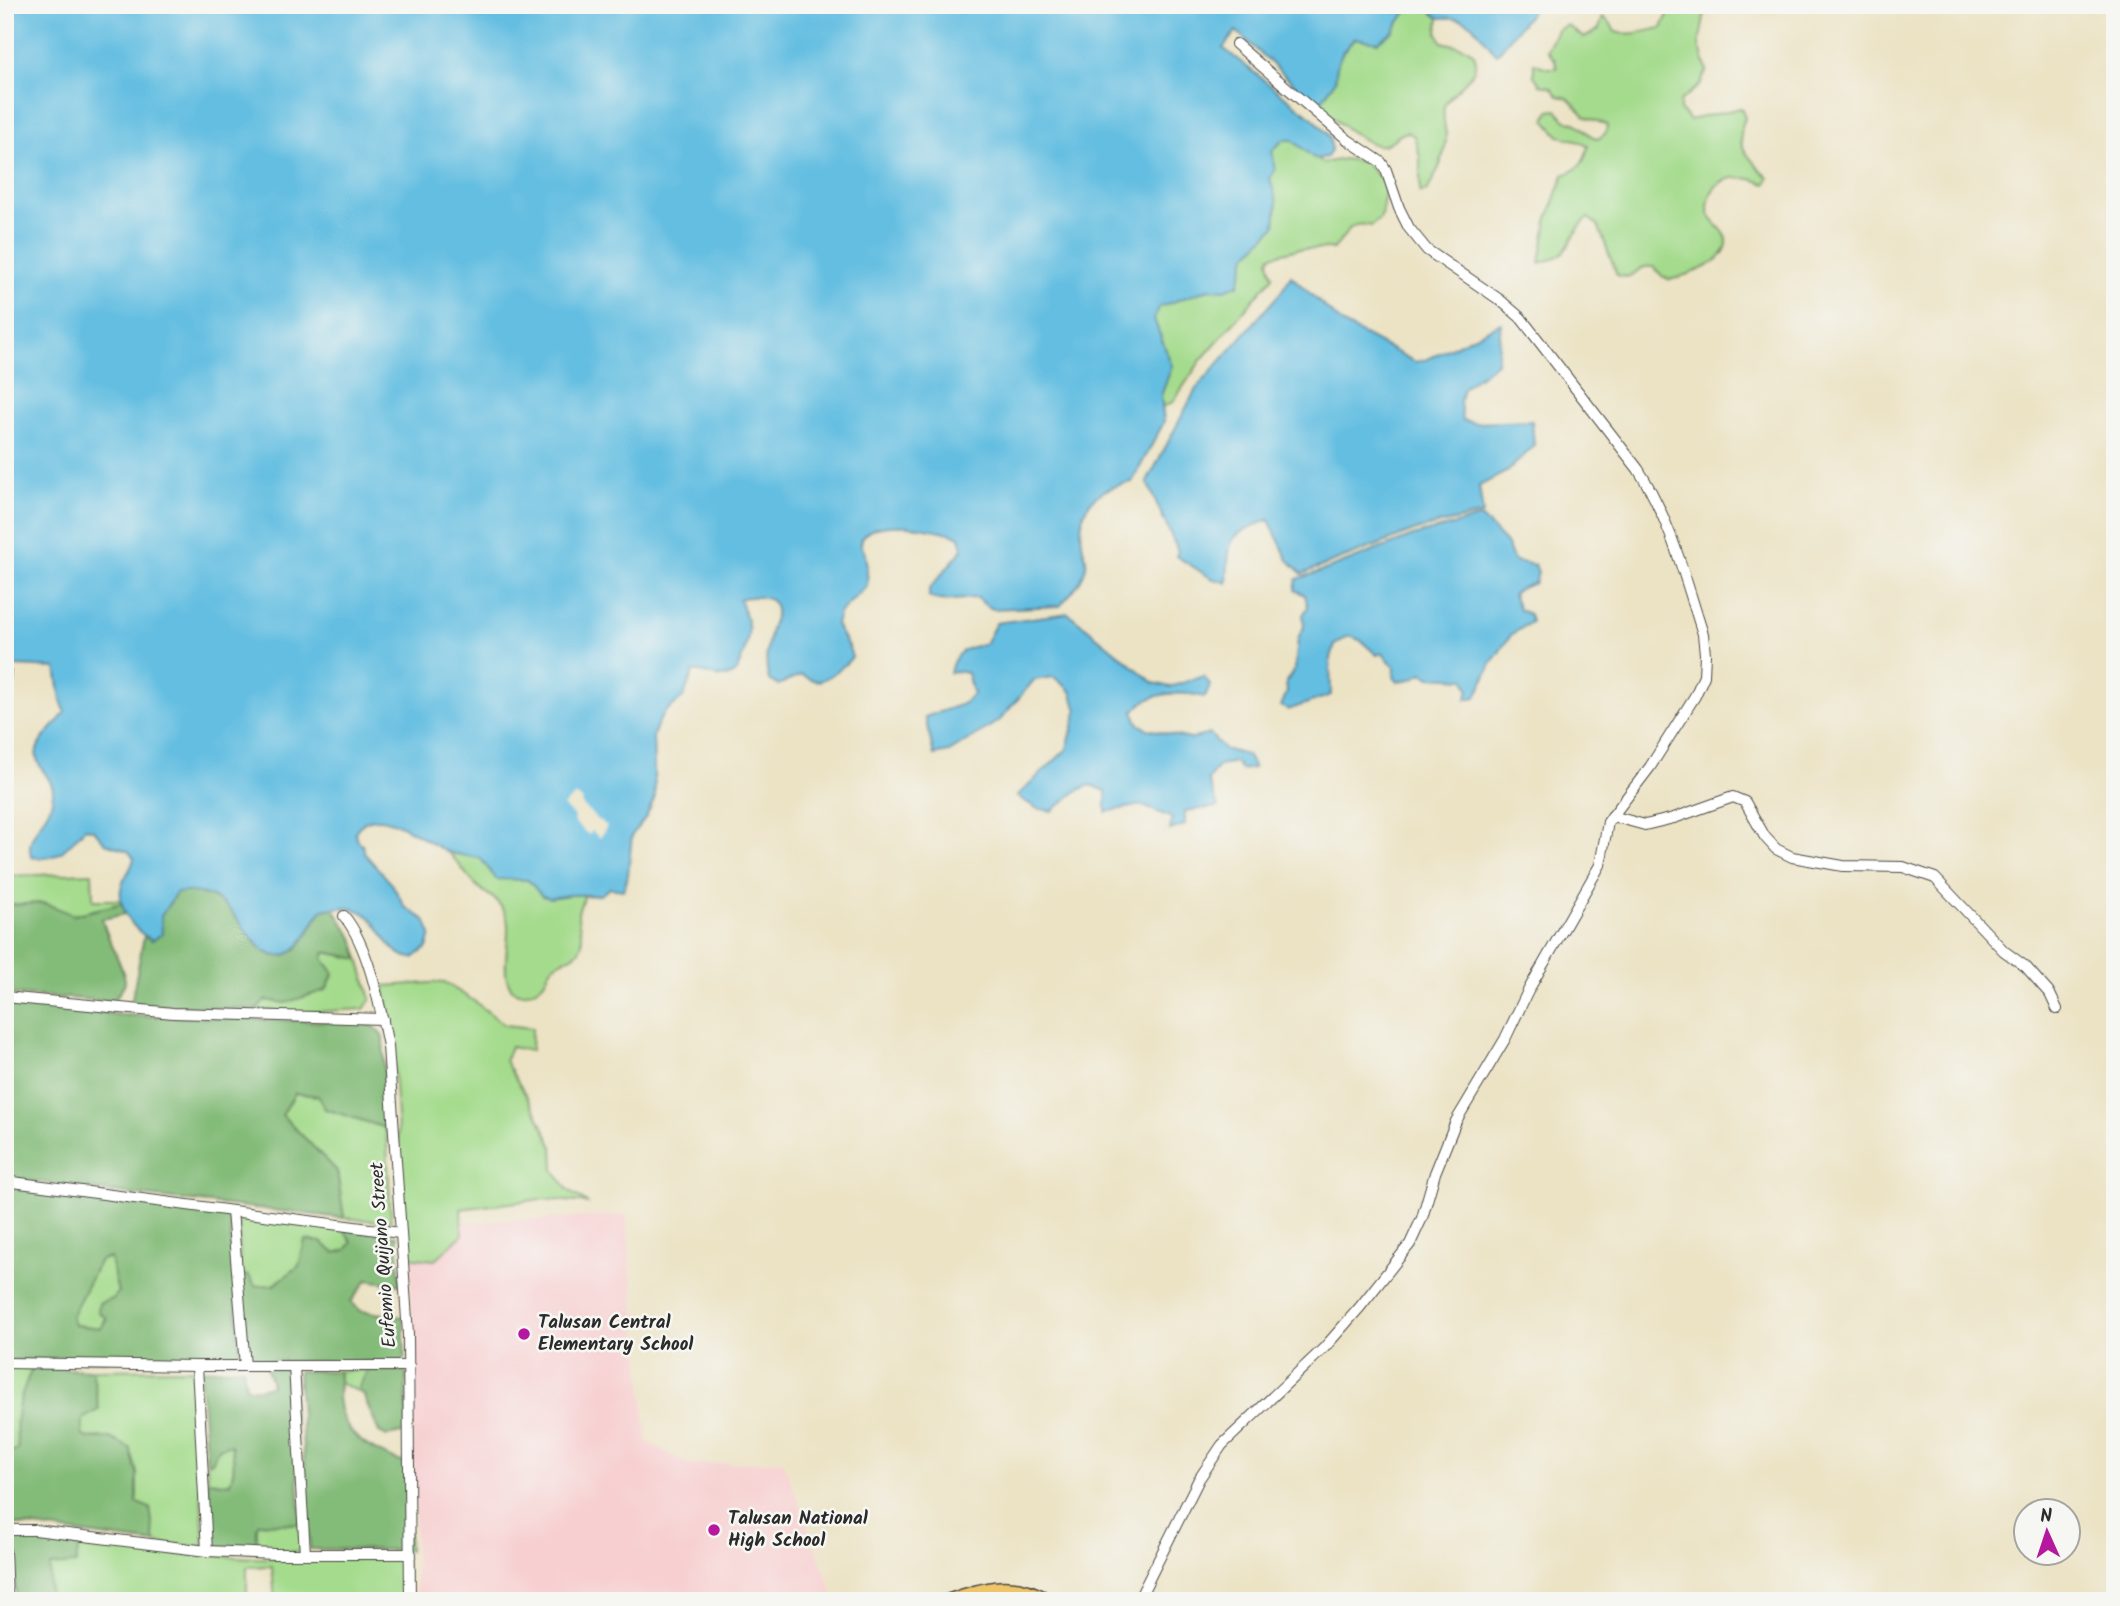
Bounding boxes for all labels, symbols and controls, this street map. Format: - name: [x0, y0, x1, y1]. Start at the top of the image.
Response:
- street label: Eufemio Quijano Street: [363, 1161, 405, 1349]
- place label: Talusan Central Elementary School: [538, 1308, 694, 1360]
- marker: Talusan Central Elementary School: [516, 1326, 532, 1342]
- north arrow: [2011, 1498, 2082, 1568]
- text: N: [2039, 1502, 2053, 1532]
- place label: Talusan National High School: [728, 1504, 869, 1556]
- marker: Talusan National High School: [706, 1522, 722, 1538]

